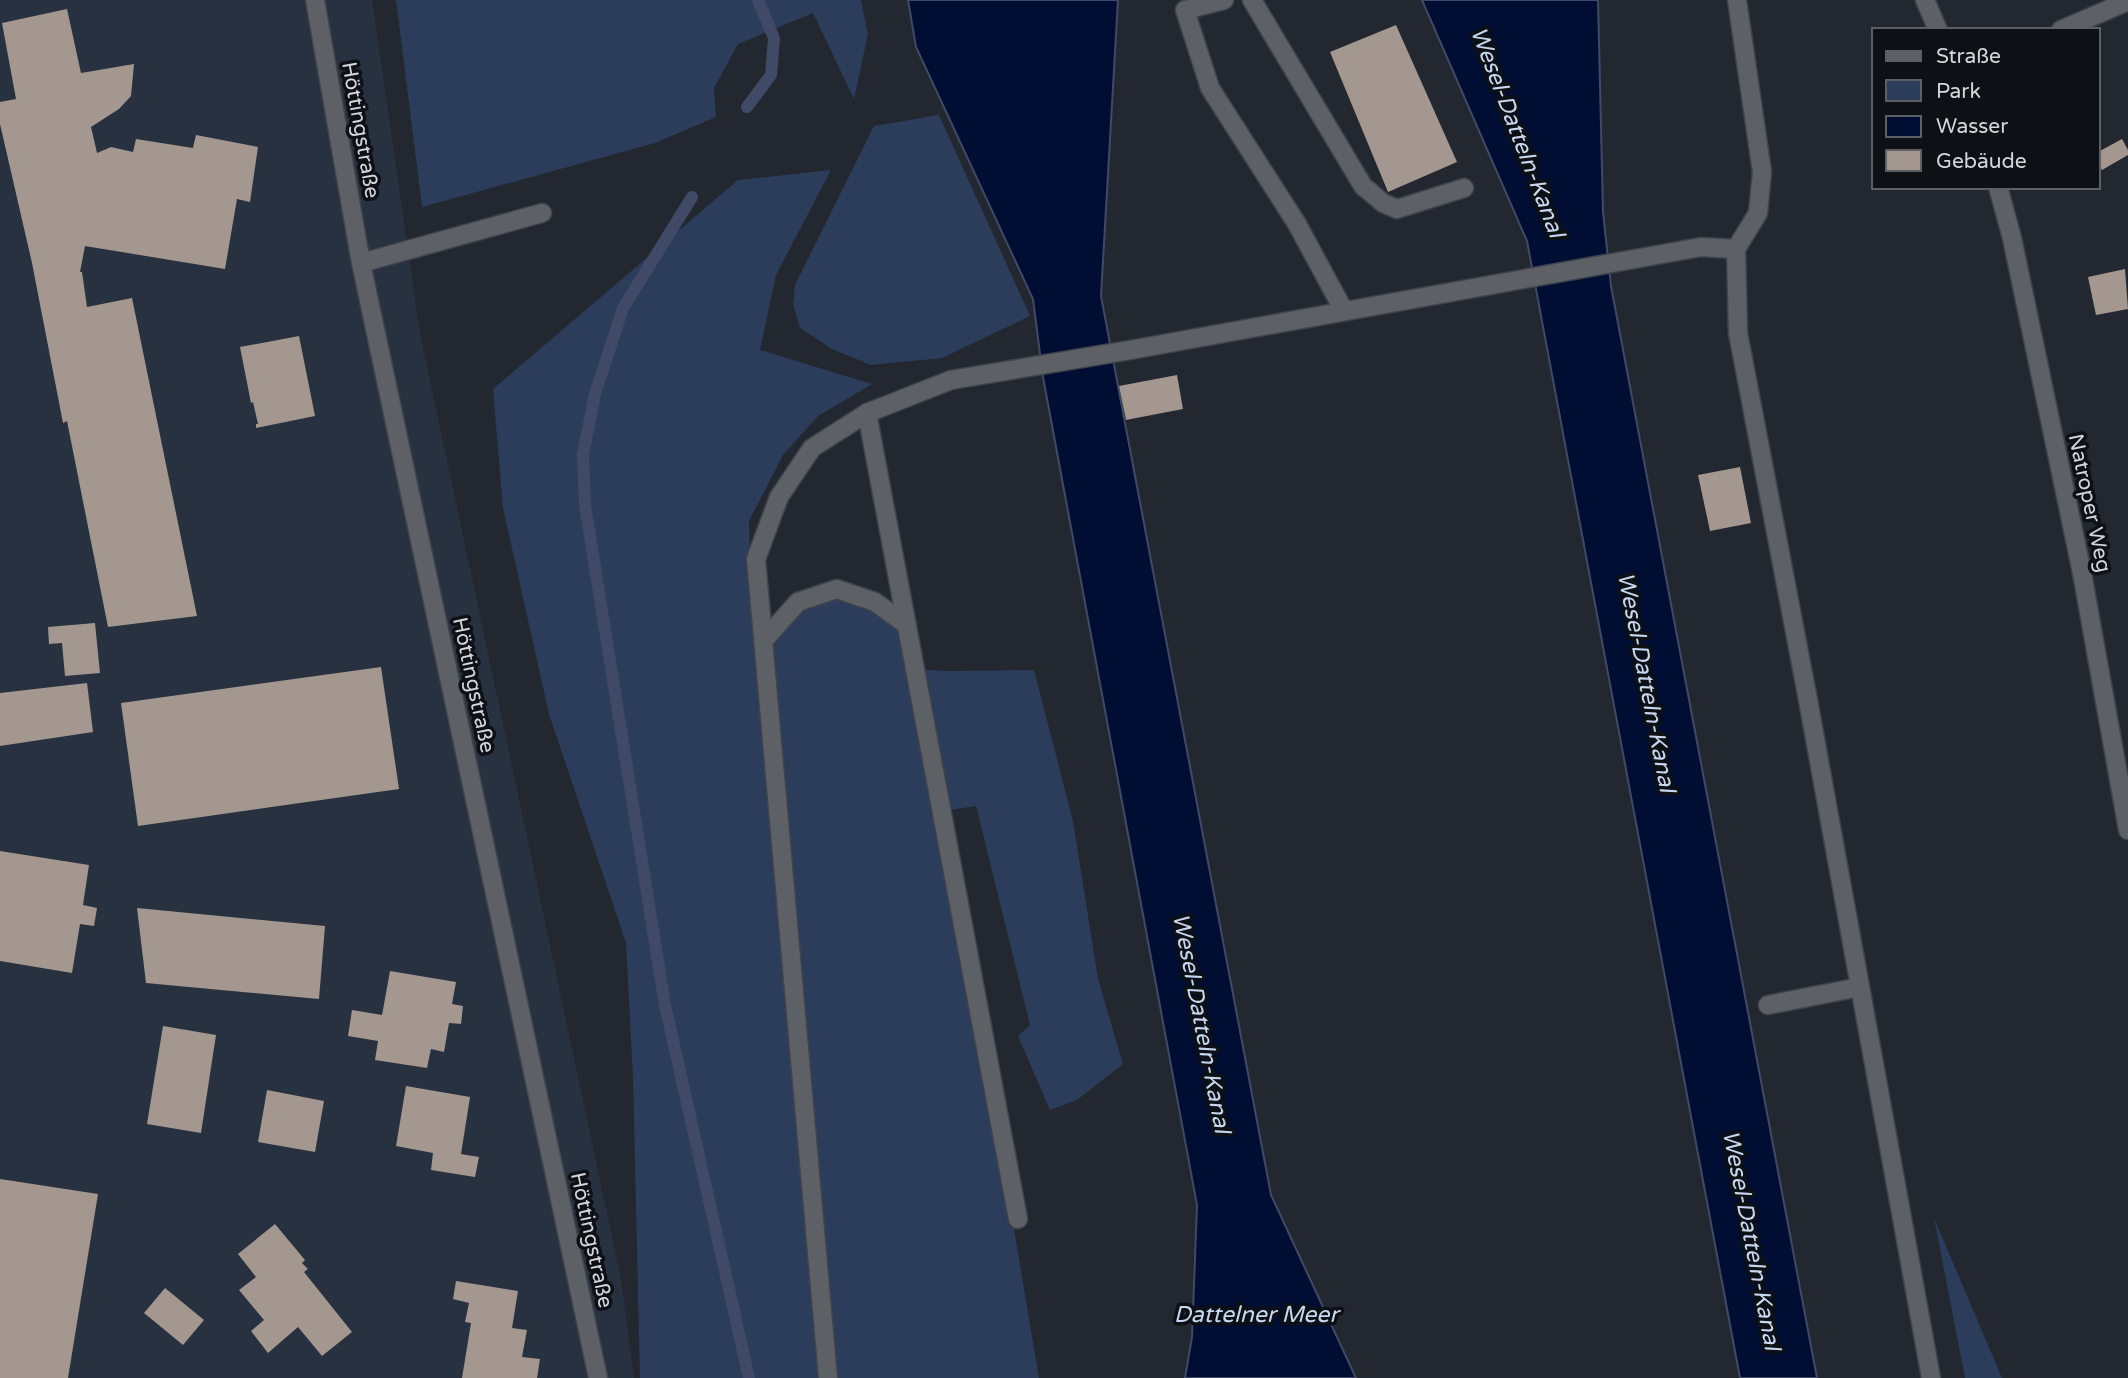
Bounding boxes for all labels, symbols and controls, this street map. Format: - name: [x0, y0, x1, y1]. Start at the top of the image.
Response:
- water label: Wesel-Datteln-Kanal: [1464, 23, 1571, 244]
- legend: [1872, 28, 2100, 189]
- text: Straße: [1936, 44, 2001, 69]
- street label: Höttingstraße: [336, 60, 385, 200]
- text: Park: [1936, 79, 1981, 104]
- text: Wasser: [1936, 114, 2008, 139]
- text: Gebäude: [1936, 149, 2027, 174]
- street label: Natroper Weg: [2063, 432, 2116, 575]
- water label: Wesel-Datteln-Kanal: [1611, 570, 1681, 797]
- street label: Höttingstraße: [447, 615, 500, 755]
- water label: Wesel-Datteln-Kanal: [1166, 911, 1236, 1138]
- water label: Wesel-Datteln-Kanal: [1716, 1128, 1786, 1355]
- street label: Höttingstraße: [565, 1170, 618, 1310]
- water label: Dattelner Meer: [1174, 1301, 1341, 1329]

